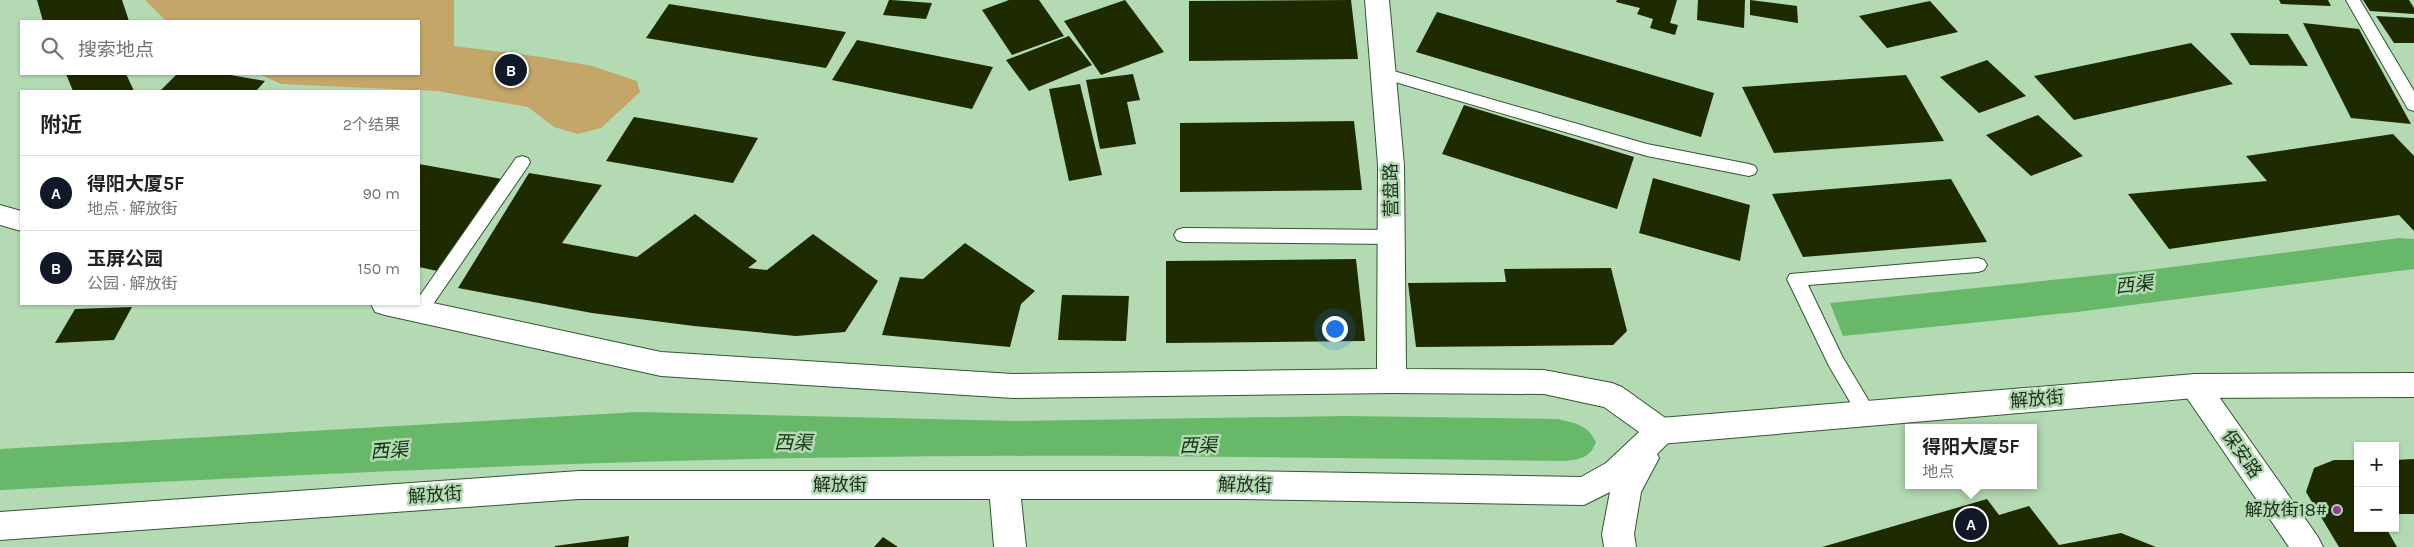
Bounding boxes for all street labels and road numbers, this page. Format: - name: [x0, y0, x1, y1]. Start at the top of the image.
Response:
- street label: 营盘路: [1380, 163, 1402, 217]
- street label: 解放街: [2009, 386, 2065, 412]
- street label: 保安路: [2218, 426, 2266, 482]
- street label: 解放街: [813, 474, 867, 496]
- street label: 解放街: [1218, 474, 1272, 496]
- street label: 解放街: [407, 482, 463, 508]

